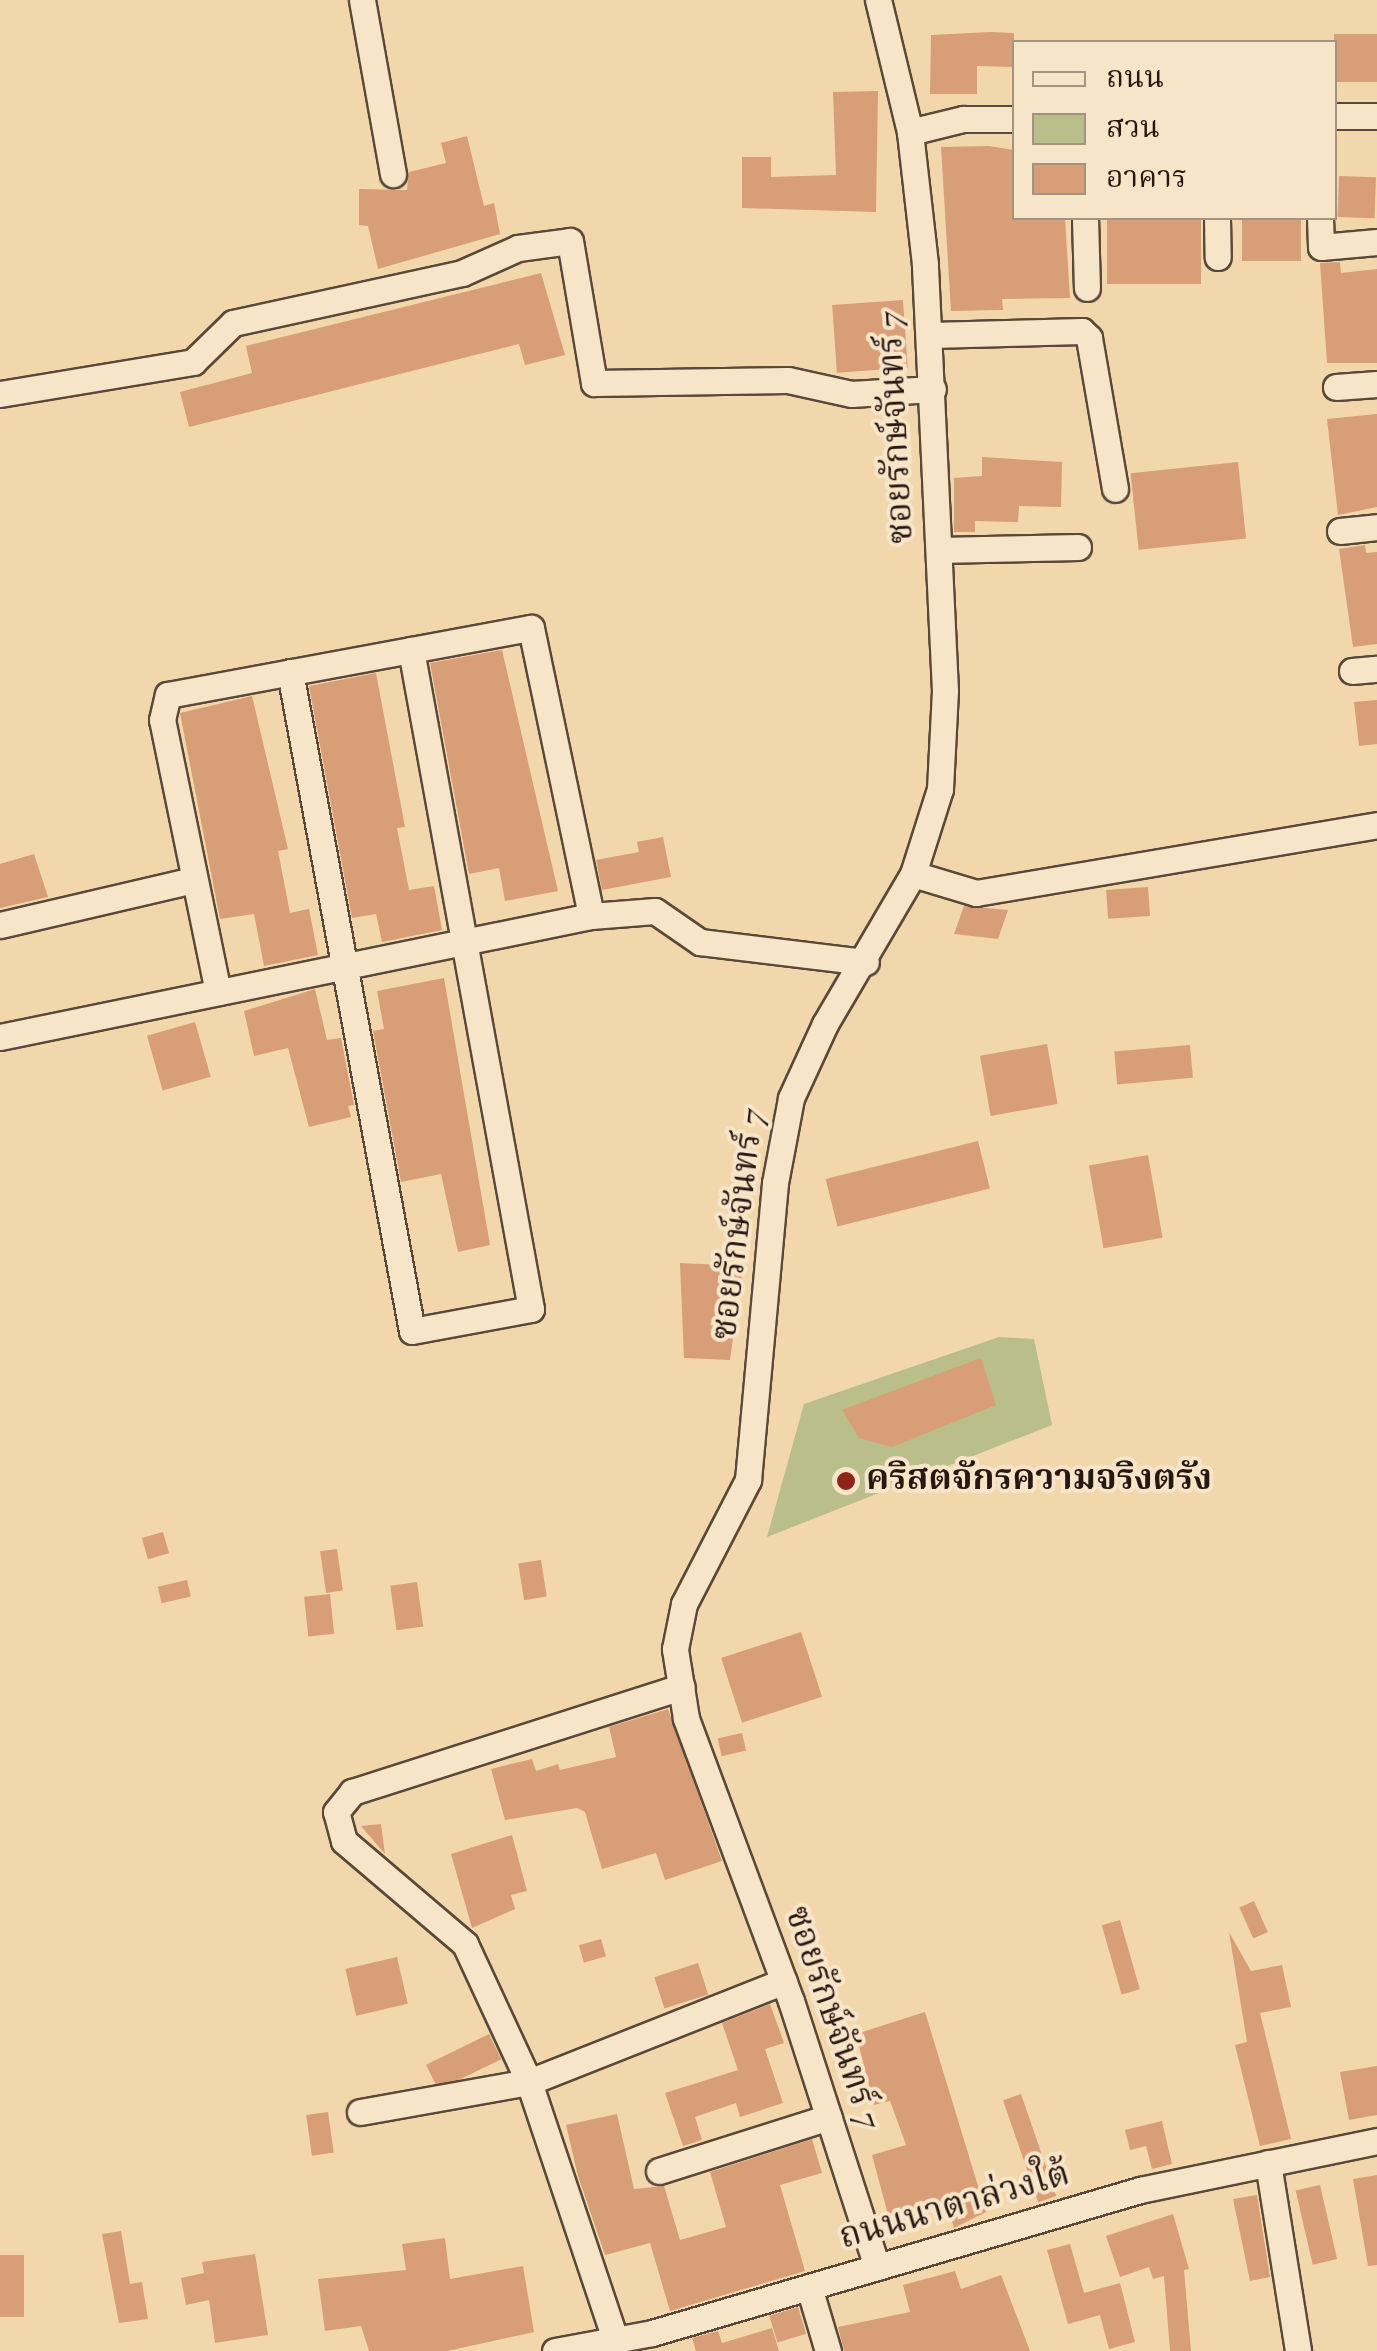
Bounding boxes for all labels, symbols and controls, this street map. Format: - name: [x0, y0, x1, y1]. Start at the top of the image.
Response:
- legend: [1012, 40, 1337, 220]
- text: ถนน: [1106, 58, 1164, 101]
- text: สวน: [1106, 108, 1160, 151]
- text: อาคาร: [1106, 158, 1187, 201]
- street label: ซอยรักษ์จันทร์ 7: [871, 309, 925, 545]
- street label: ซอยรักษ์จันทร์ 7: [706, 1105, 776, 1343]
- place label: คริสตจักรความจริงตรัง: [866, 1460, 1212, 1502]
- marker: คริสตจักรความจริงตรัง: [835, 1470, 857, 1492]
- street label: ซอยรักษ์จันทร์ 7: [773, 1902, 889, 2136]
- street label: ถนนนาตาล่วงใต้: [835, 2155, 1075, 2261]

